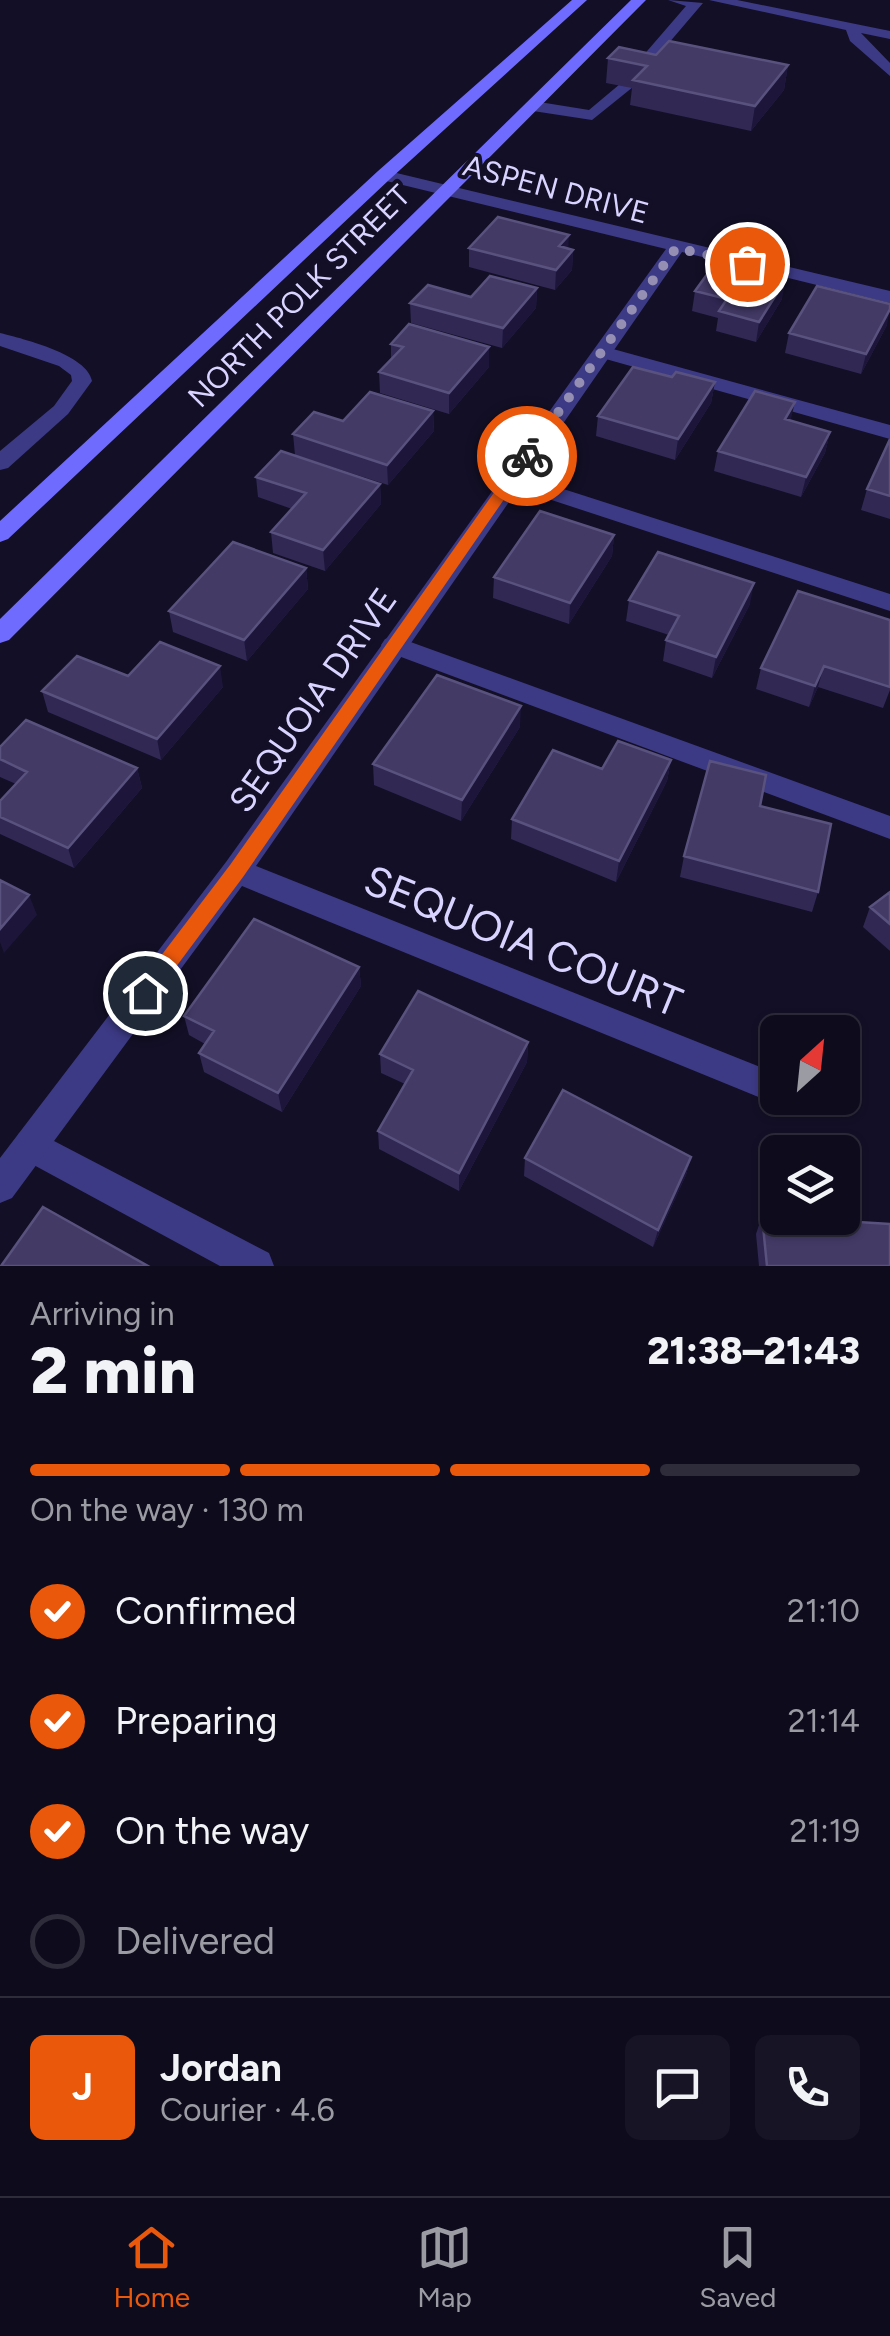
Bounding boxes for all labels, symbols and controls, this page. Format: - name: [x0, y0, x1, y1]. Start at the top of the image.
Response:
- street label: ASPEN DRIVE: [459, 146, 653, 232]
- street label: NORTH POLK STREET: [180, 177, 418, 415]
- pin: [705, 222, 790, 307]
- icon: bag: [720, 237, 775, 292]
- courier: [477, 406, 577, 506]
- icon: bike: [500, 429, 555, 484]
- street label: SEQUOIA DRIVE: [220, 580, 406, 820]
- street label: SEQUOIA COURT: [357, 854, 689, 1028]
- pin: [103, 951, 188, 1036]
- icon: home: [118, 966, 173, 1021]
- north arrow: [760, 1015, 860, 1115]
- map controls: [760, 1015, 860, 1235]
- button: layers: [760, 1135, 860, 1235]
- text: Arriving in: [30, 1295, 175, 1333]
- text: 21:38–21:43: [647, 1328, 860, 1374]
- text: 2 min: [30, 1331, 196, 1409]
- text: On the way · 130 m: [30, 1491, 304, 1529]
- icon: check: [30, 1584, 85, 1639]
- text: Confirmed: [115, 1588, 297, 1634]
- text: 21:10: [787, 1592, 860, 1630]
- icon: check: [30, 1694, 85, 1749]
- text: Preparing: [115, 1698, 277, 1744]
- text: 21:14: [788, 1702, 860, 1740]
- icon: check: [30, 1804, 85, 1859]
- text: On the way: [115, 1808, 309, 1854]
- text: 21:19: [789, 1812, 860, 1850]
- text: Delivered: [115, 1918, 275, 1964]
- button: chat: [625, 2035, 730, 2140]
- button: phone: [755, 2035, 860, 2140]
- text: Jordan: [160, 2045, 282, 2091]
- text: J: [72, 2064, 93, 2110]
- text: Courier · 4.6: [160, 2091, 335, 2129]
- tab: Home: [114, 2220, 190, 2314]
- tab: Map: [417, 2220, 472, 2314]
- tab: Saved: [699, 2220, 776, 2314]

